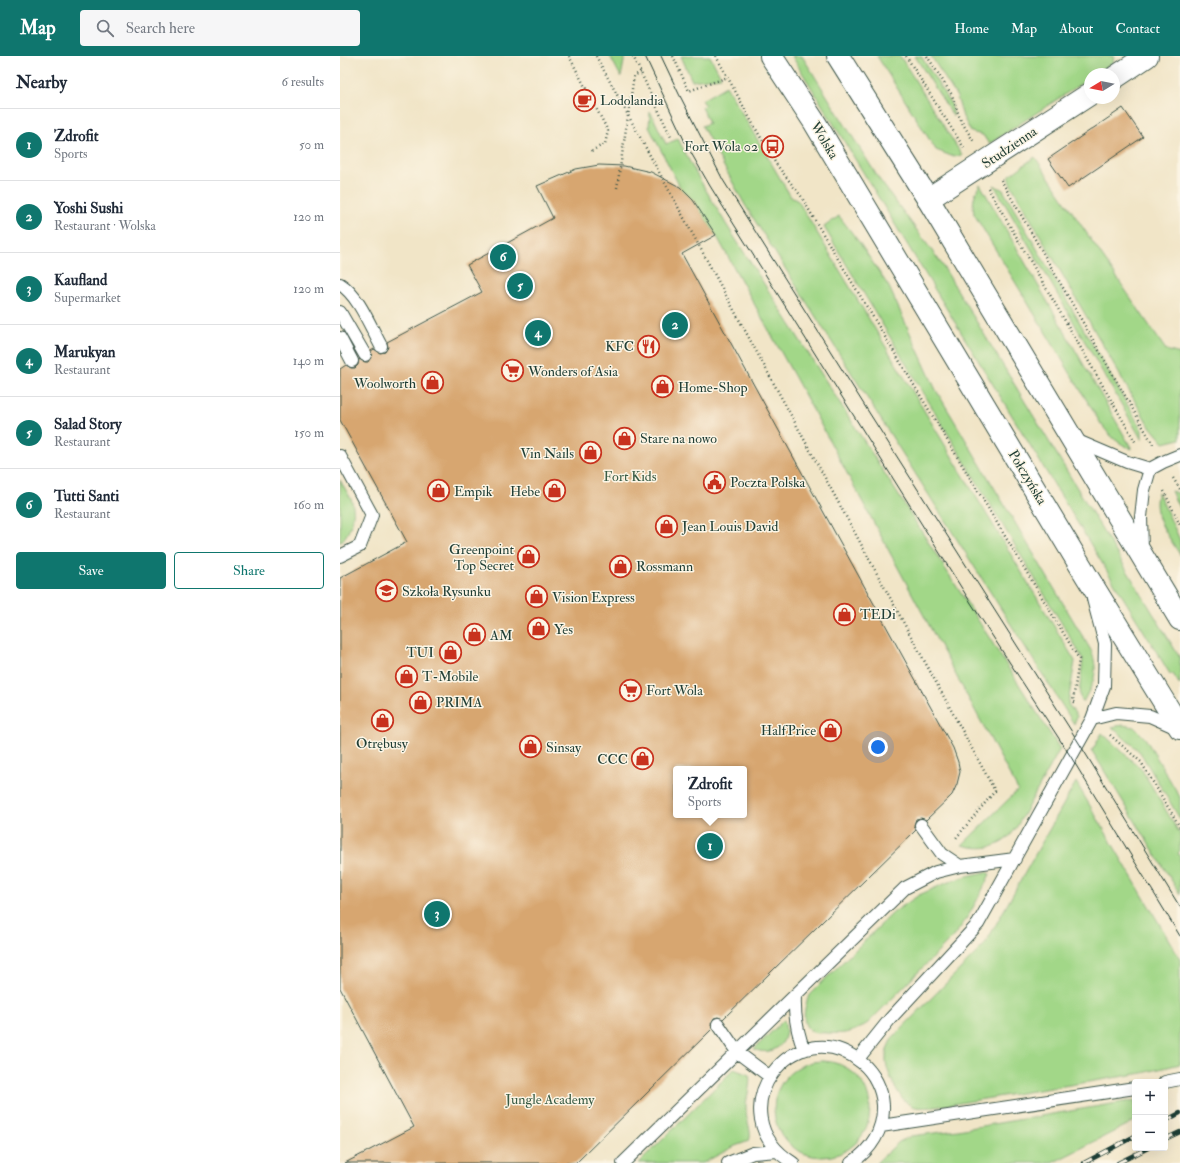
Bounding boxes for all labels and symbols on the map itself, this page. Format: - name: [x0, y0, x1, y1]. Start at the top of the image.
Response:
- north arrow: [1084, 68, 1120, 104]
- cafe icon: Lodolandia: [572, 87, 598, 113]
- place label: Lodolandia: [600, 92, 664, 109]
- street label: Wolska: [806, 118, 842, 162]
- street label: Studzienna: [978, 123, 1040, 172]
- bus stop icon: Fort Wola 02: [760, 133, 786, 159]
- place label: Fort Wola 02: [684, 138, 758, 155]
- pin: 6: [490, 242, 516, 272]
- pin: 5: [507, 271, 533, 301]
- pin: 2: [662, 310, 688, 340]
- pin: 4: [525, 318, 551, 348]
- restaurant icon: KFC: [636, 333, 662, 359]
- place label: KFC: [605, 338, 634, 355]
- supermarket icon: Wonders of Asia: [499, 358, 525, 384]
- place label: Wonders of Asia: [527, 363, 618, 380]
- shop icon: Woolworth: [419, 370, 445, 396]
- shop icon: Home-Shop: [649, 374, 675, 400]
- place label: Woolworth: [353, 375, 417, 392]
- place label: Home-Shop: [678, 379, 748, 397]
- shop icon: Stare na nowo: [612, 425, 638, 451]
- place label: Stare na nowo: [640, 430, 717, 447]
- shop icon: Vin Nails: [577, 440, 603, 466]
- place label: Vin Nails: [520, 445, 574, 462]
- street label: Połczyńska: [1004, 447, 1051, 508]
- park label: Fort Kids: [603, 468, 657, 485]
- public building icon: Poczta Polska: [702, 469, 728, 495]
- place label: Poczta Polska: [730, 474, 806, 491]
- shop icon: Empik: [425, 478, 451, 504]
- shop icon: Hebe: [542, 478, 568, 504]
- place label: Empik: [454, 483, 493, 501]
- place label: Hebe: [510, 483, 540, 500]
- shop icon: Jean Louis David: [653, 513, 679, 539]
- place label: Jean Louis David: [681, 518, 778, 535]
- place label: Greenpoint Top Secret: [449, 541, 514, 575]
- shop icon: Greenpoint Top Secret: [516, 544, 542, 570]
- shop icon: Rossmann: [607, 553, 633, 579]
- place label: Rossmann: [636, 558, 693, 575]
- school or university icon: Szkoła Rysunku: [373, 578, 399, 604]
- place label: Szkoła Rysunku: [402, 583, 491, 601]
- shop icon: Vision Express: [524, 584, 550, 610]
- place label: Vision Express: [552, 589, 635, 607]
- shop icon: TEDi: [832, 601, 858, 627]
- place label: TEDi: [860, 606, 896, 623]
- shop icon: Yes: [526, 616, 552, 642]
- place label: Yes: [554, 621, 573, 638]
- shop icon: AM: [462, 622, 488, 648]
- place label: AM: [489, 627, 513, 644]
- shop icon: TUI: [437, 639, 463, 665]
- place label: TUI: [406, 644, 434, 661]
- shop icon: T-Mobile: [393, 663, 419, 689]
- place label: T-Mobile: [422, 668, 478, 685]
- supermarket icon: Fort Wola: [618, 677, 644, 703]
- place label: Fort Wola: [646, 682, 703, 699]
- shop icon: PRIMA: [407, 689, 433, 715]
- place label: PRIMA: [436, 694, 482, 711]
- shop icon: Otrębusy: [369, 708, 395, 734]
- shop icon: HalfPrice: [818, 717, 844, 743]
- place label: HalfPrice: [761, 722, 816, 739]
- shop icon: Sinsay: [517, 734, 543, 760]
- place label: Otrębusy: [356, 735, 409, 753]
- your location: [868, 737, 888, 757]
- place label: Sinsay: [546, 739, 582, 757]
- shop icon: CCC: [630, 746, 656, 772]
- place label: CCC: [597, 751, 628, 768]
- pin: 1: [697, 831, 723, 861]
- pin: 3: [424, 899, 450, 929]
- park label: Jungle Academy: [505, 1091, 595, 1109]

